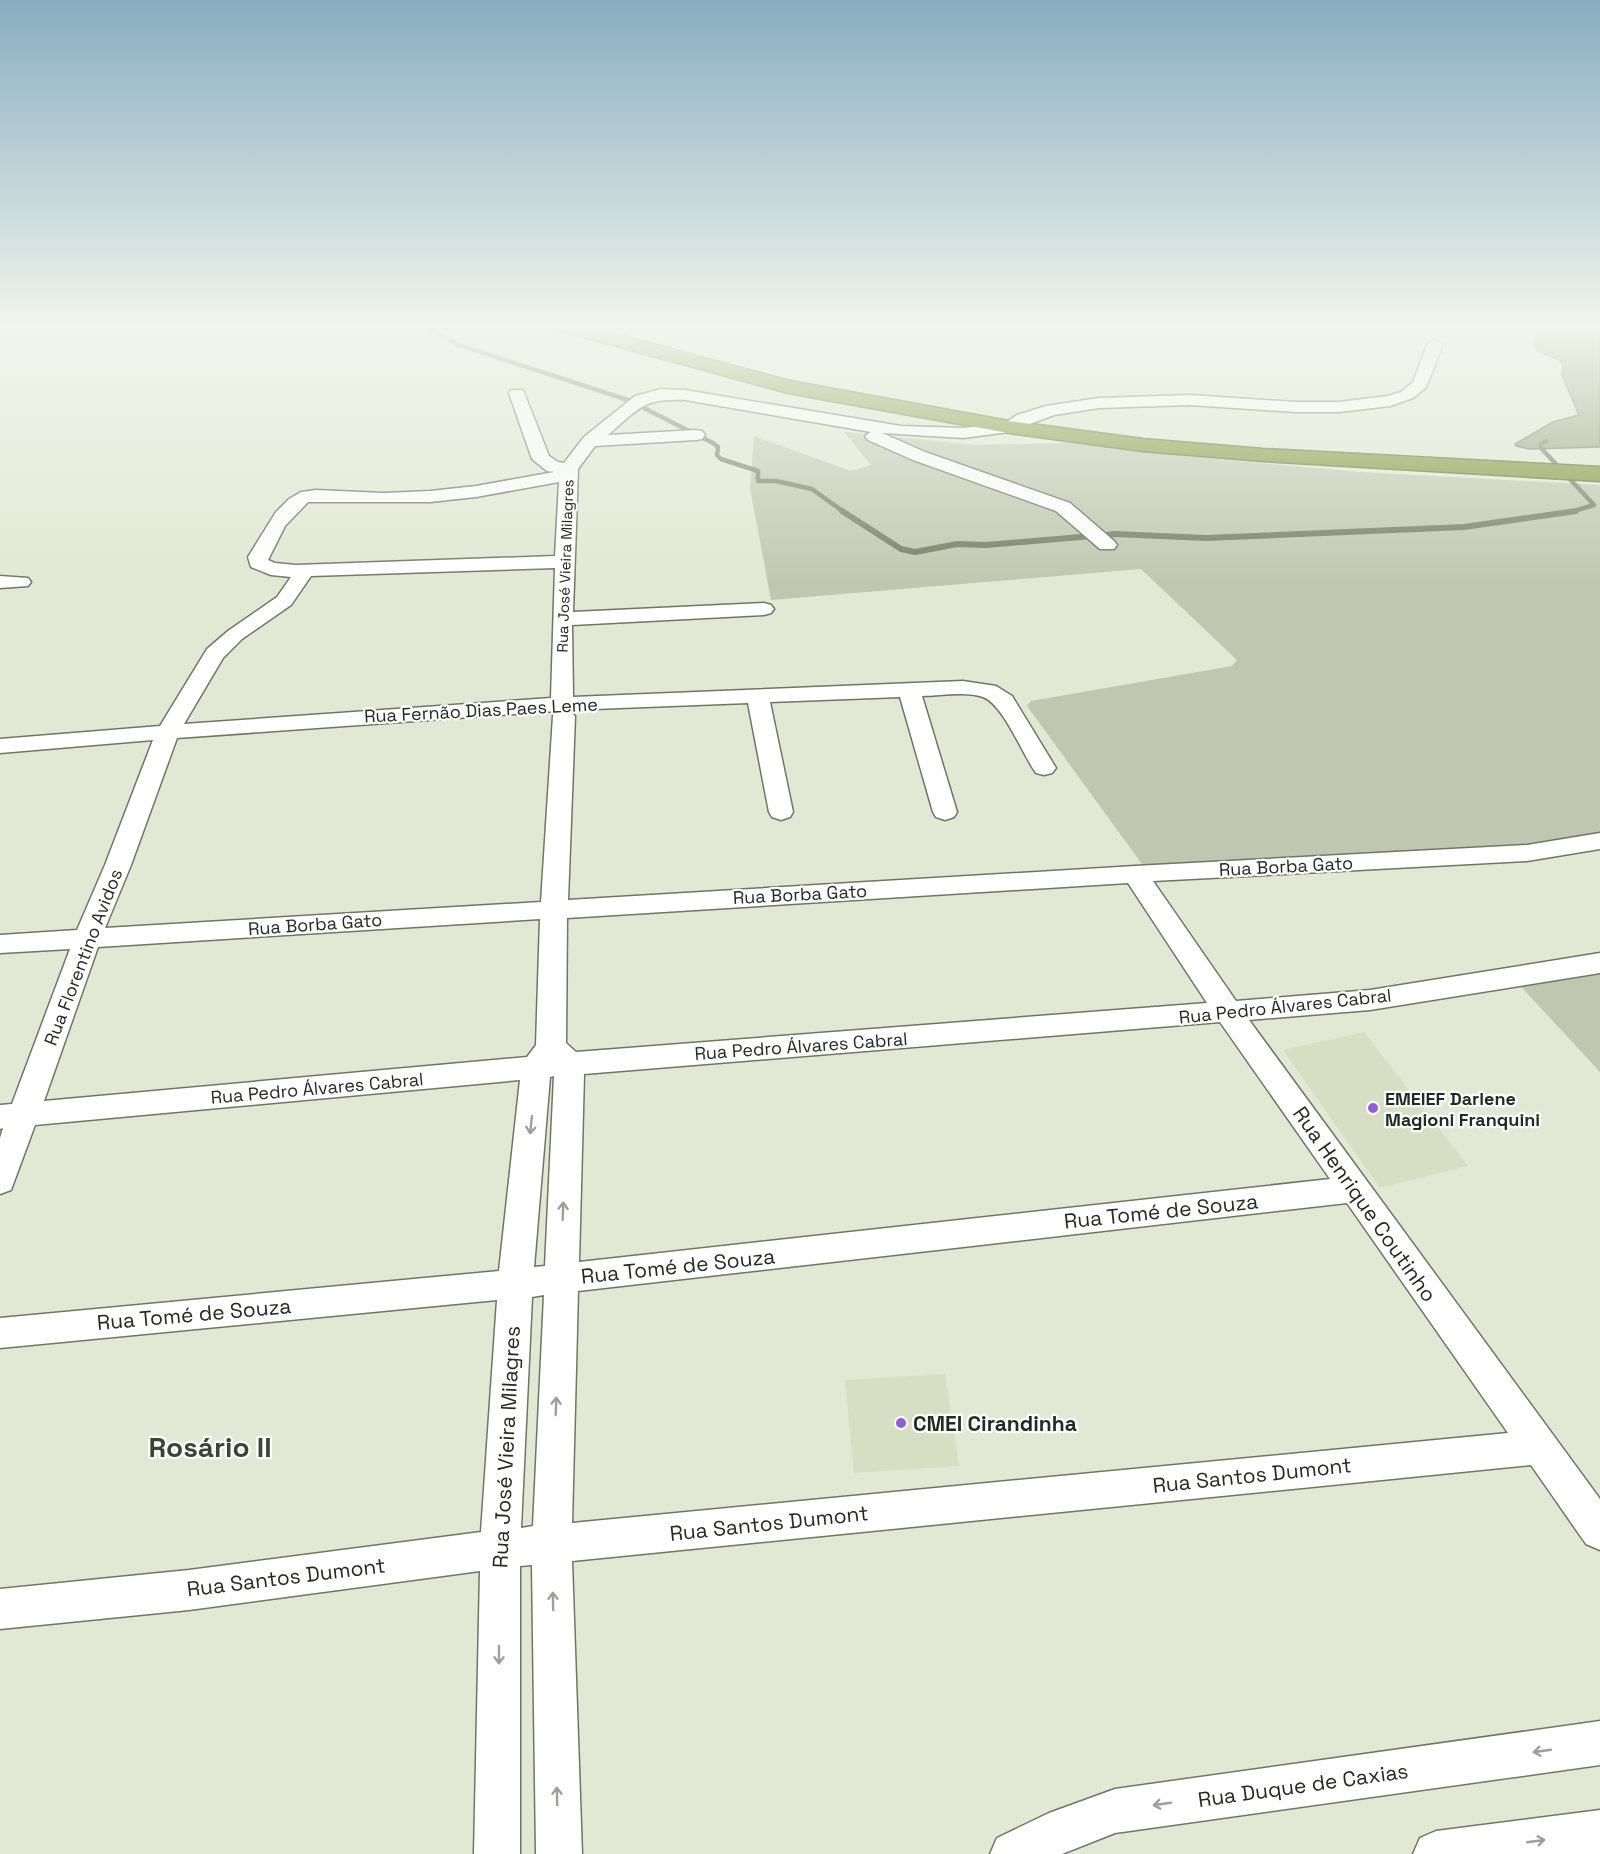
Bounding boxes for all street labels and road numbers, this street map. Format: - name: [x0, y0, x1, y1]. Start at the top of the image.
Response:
- street label: Rua José Vieira Milagres: [552, 479, 578, 653]
- street label: Rua Fernão Dias Paes Leme: [364, 692, 598, 728]
- street label: Rua Borba Gato: [1218, 851, 1354, 881]
- street label: Rua Florentino Avidos: [39, 866, 127, 1048]
- street label: Rua Borba Gato: [732, 879, 868, 909]
- street label: Rua Borba Gato: [247, 908, 383, 940]
- street label: Rua Pedro Álvares Cabral: [1178, 983, 1392, 1029]
- street label: Rua Pedro Álvares Cabral: [694, 1027, 908, 1065]
- street label: Rua Pedro Álvares Cabral: [210, 1067, 424, 1109]
- street label: Rua Henrique Coutinho: [1287, 1101, 1443, 1307]
- street label: Rua Tomé de Souza: [1063, 1187, 1259, 1235]
- street label: Rua Tomé de Souza: [580, 1242, 776, 1290]
- street label: Rua Tomé de Souza: [96, 1292, 292, 1336]
- street label: Rua José Vieira Milagres: [486, 1325, 526, 1569]
- street label: Rua Santos Dumont: [1151, 1451, 1353, 1499]
- street label: Rua Santos Dumont: [668, 1499, 870, 1547]
- street label: Rua Santos Dumont: [185, 1551, 387, 1603]
- street label: Rua Duque de Caxias: [1196, 1757, 1410, 1813]

